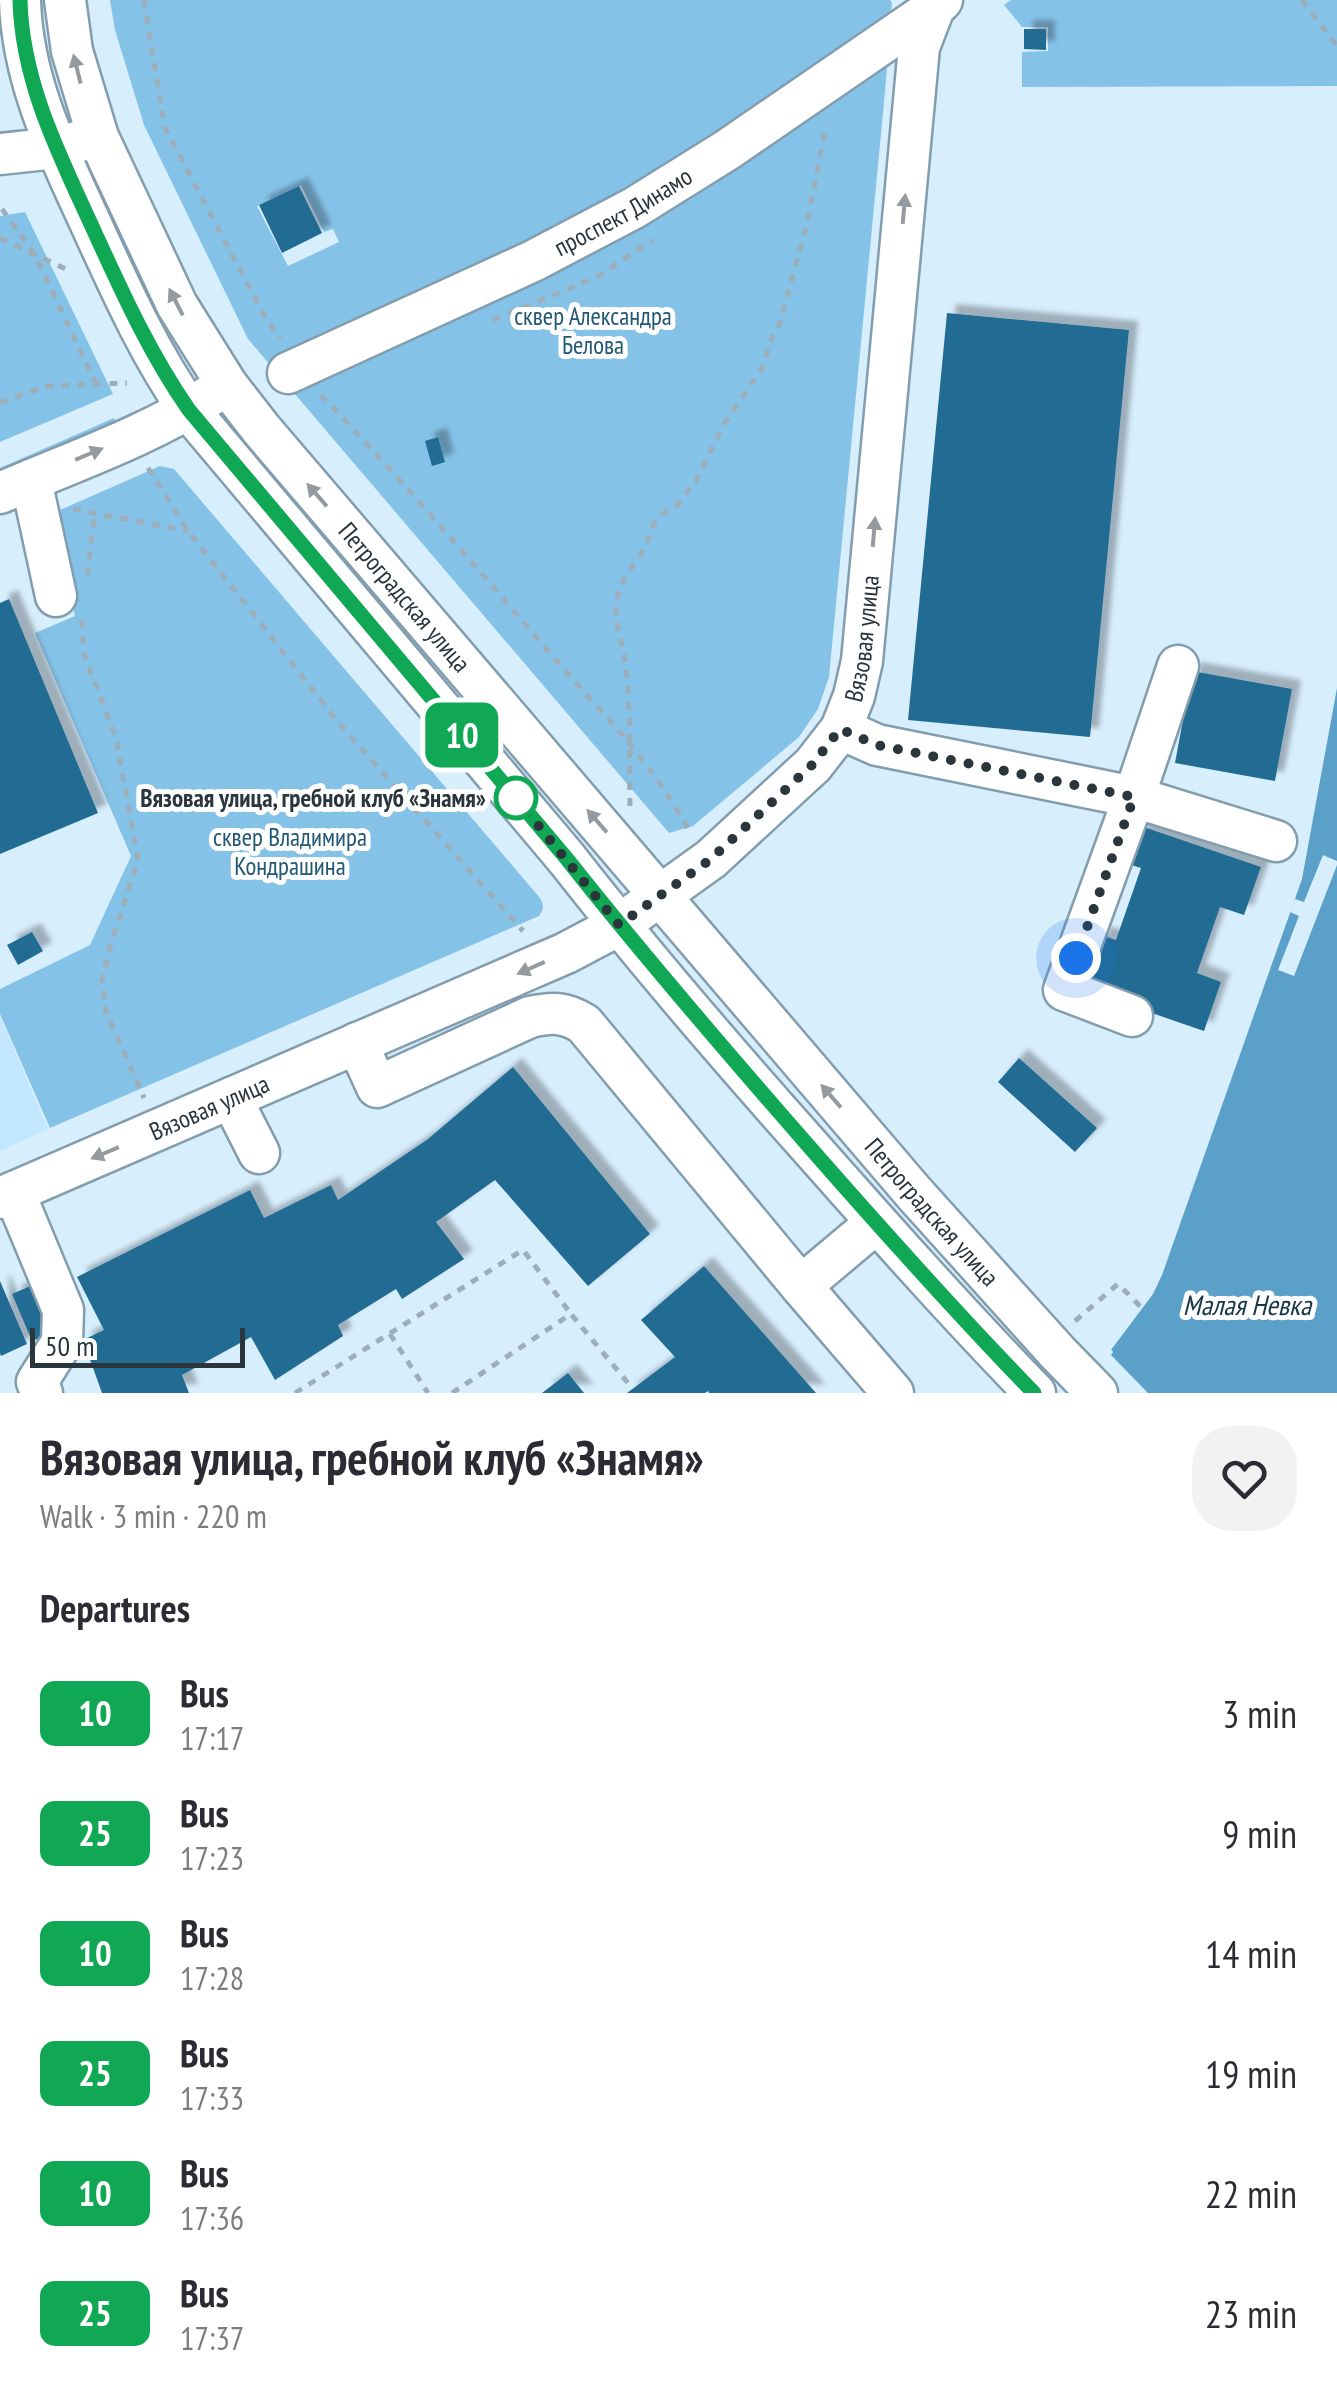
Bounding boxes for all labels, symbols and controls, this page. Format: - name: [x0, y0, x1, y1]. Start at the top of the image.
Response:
- one-way arrow: [69, 53, 85, 84]
- street label: проспект Динамо: [548, 160, 698, 263]
- one-way arrow: [897, 192, 913, 224]
- one-way arrow: [168, 287, 185, 316]
- park label: сквер Александра Белова: [514, 300, 672, 361]
- one-way arrow: [74, 446, 104, 462]
- one-way arrow: [307, 482, 329, 507]
- street label: Петроградская улица: [332, 515, 478, 679]
- one-way arrow: [866, 516, 882, 548]
- street label: Вязовая улица: [837, 574, 886, 705]
- line badge: 10: [417, 702, 507, 768]
- text: 10: [445, 712, 479, 758]
- marker: Вязовая улица, гребной клуб «Знамя»: [495, 777, 537, 819]
- place label: Вязовая улица, гребной клуб «Знамя»: [140, 782, 486, 814]
- one-way arrow: [587, 809, 609, 834]
- park label: сквер Владимира Кондрашина: [213, 821, 367, 882]
- your location: [1051, 933, 1101, 983]
- one-way arrow: [516, 960, 546, 976]
- street label: Вязовая улица: [144, 1067, 274, 1147]
- one-way arrow: [821, 1084, 843, 1109]
- street label: Петроградская улица: [858, 1131, 1006, 1293]
- one-way arrow: [90, 1145, 120, 1161]
- water label: Малая Невка: [1183, 1286, 1313, 1323]
- scale bar: [30, 1323, 245, 1368]
- text: 50 m: [45, 1327, 94, 1364]
- text: Вязовая улица, гребной клуб «Знамя»: [40, 1426, 704, 1488]
- button: heart: [1192, 1426, 1297, 1531]
- text: Walk · 3 min · 220 m: [40, 1495, 267, 1537]
- text: Departures: [40, 1583, 190, 1632]
- text: Bus: [180, 1668, 229, 1717]
- text: 3 min: [1222, 1689, 1297, 1738]
- text: 10: [78, 1690, 112, 1736]
- text: 17:17: [180, 1717, 244, 1759]
- text: Bus: [180, 1788, 229, 1837]
- text: 9 min: [1222, 1809, 1297, 1858]
- text: 25: [78, 1810, 112, 1856]
- text: 17:23: [180, 1837, 244, 1879]
- text: Bus: [180, 1908, 229, 1957]
- text: 14 min: [1205, 1929, 1297, 1978]
- text: 10: [78, 1930, 112, 1976]
- text: 17:28: [180, 1957, 244, 1999]
- text: Bus: [180, 2028, 229, 2077]
- text: 19 min: [1205, 2049, 1297, 2098]
- text: 25: [78, 2050, 112, 2096]
- text: 17:33: [180, 2077, 244, 2119]
- text: Bus: [180, 2148, 229, 2197]
- text: 22 min: [1205, 2169, 1297, 2218]
- text: 10: [78, 2170, 112, 2216]
- text: 17:36: [180, 2197, 244, 2239]
- text: Bus: [180, 2268, 229, 2317]
- text: 23 min: [1205, 2289, 1297, 2338]
- text: 25: [78, 2290, 112, 2336]
- text: 17:37: [180, 2317, 244, 2359]

